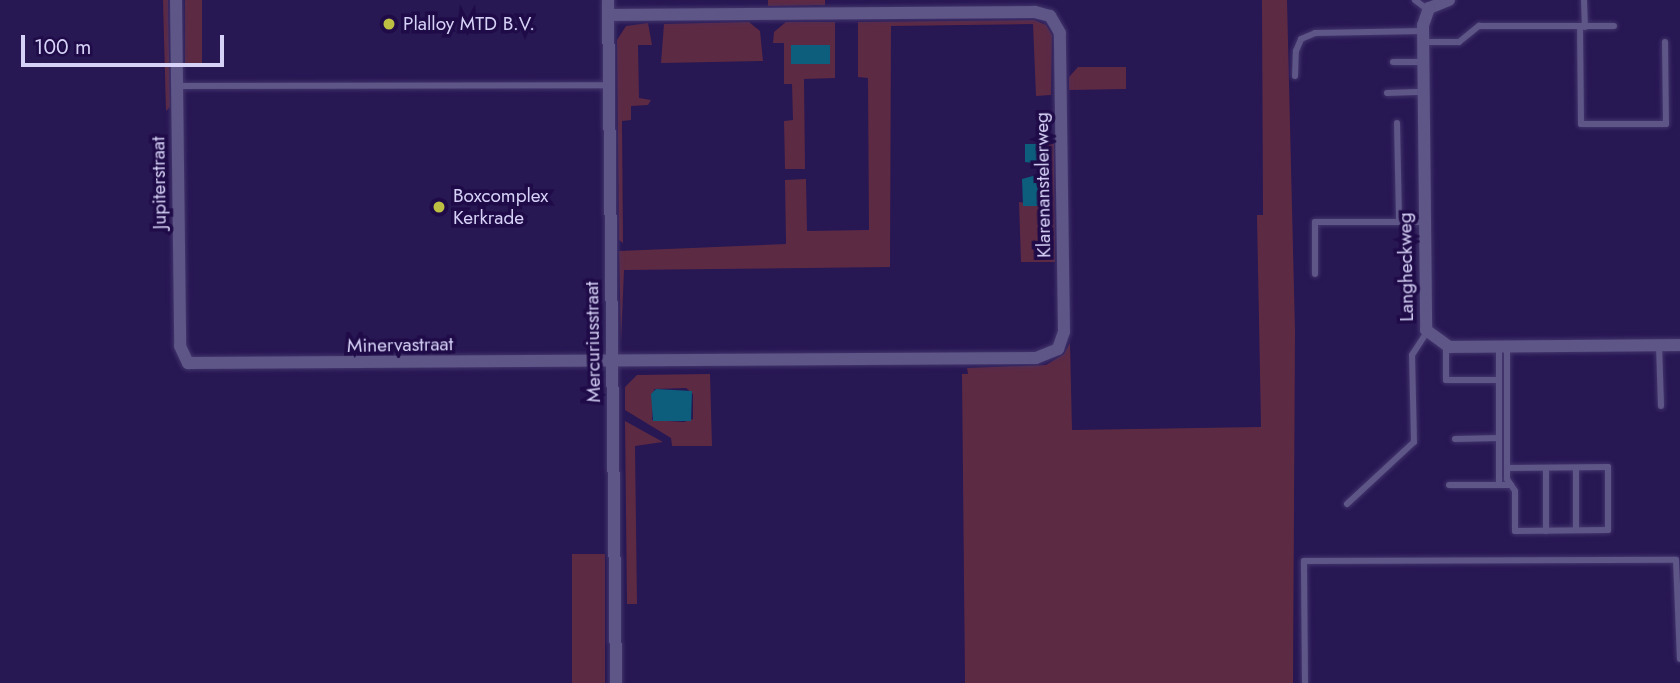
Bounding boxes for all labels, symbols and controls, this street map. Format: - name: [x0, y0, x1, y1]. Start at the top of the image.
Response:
- place label: Plalloy MTD B.V.: [403, 13, 535, 35]
- marker: Plalloy MTD B.V.: [381, 16, 397, 32]
- scale bar: [24, 21, 228, 65]
- text: 100 m: [34, 32, 91, 62]
- street label: Klarenanstelerweg: [1030, 112, 1056, 258]
- street label: Jupiterstraat: [147, 136, 171, 230]
- place label: Boxcomplex Kerkrade: [453, 185, 548, 229]
- marker: Boxcomplex Kerkrade: [431, 199, 447, 215]
- street label: Langheckweg: [1394, 212, 1418, 322]
- street label: Mercuriusstraat: [581, 281, 605, 403]
- street label: Minervastraat: [347, 333, 453, 357]

